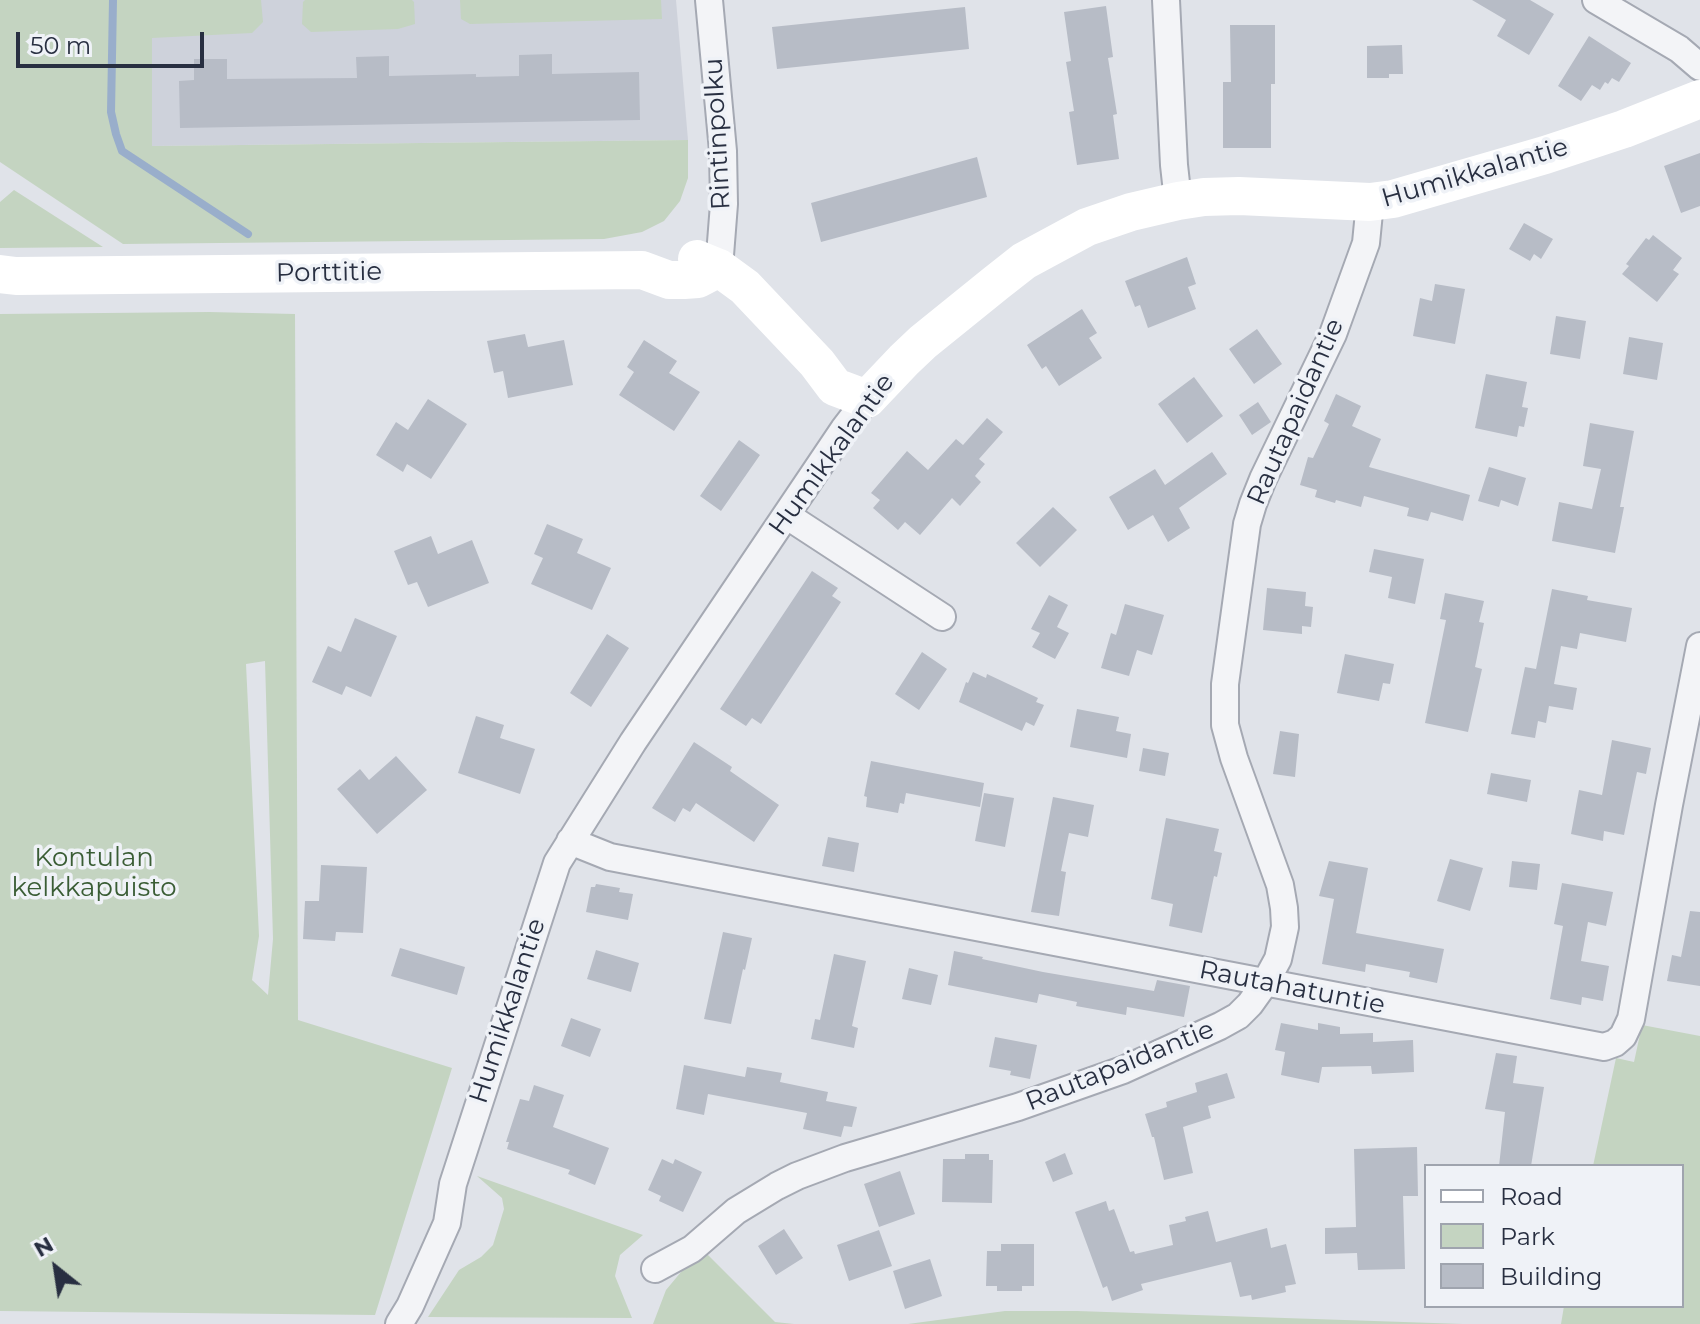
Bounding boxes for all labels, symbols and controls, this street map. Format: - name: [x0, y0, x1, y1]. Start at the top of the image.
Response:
- scale bar: [20, 16, 208, 66]
- text: 50 m: [30, 31, 91, 60]
- street label: Rintinpolku: [698, 57, 738, 211]
- street label: Humikkalantie: [1378, 131, 1572, 215]
- street label: Porttitie: [276, 256, 382, 290]
- street label: Rautapaidantie: [1241, 314, 1351, 510]
- street label: Humikkalantie: [763, 368, 901, 542]
- park label: Kontulan kelkkapuisto: [11, 842, 177, 904]
- street label: Humikkalantie: [463, 915, 553, 1107]
- street label: Rautahatuntie: [1196, 955, 1388, 1021]
- street label: Rautapaidantie: [1021, 1014, 1219, 1118]
- legend: [1424, 1164, 1684, 1308]
- text: Road: [1500, 1182, 1563, 1211]
- text: Park: [1500, 1222, 1555, 1251]
- north arrow: [16, 1228, 96, 1308]
- text: N: [29, 1231, 58, 1263]
- text: Building: [1500, 1262, 1603, 1291]

